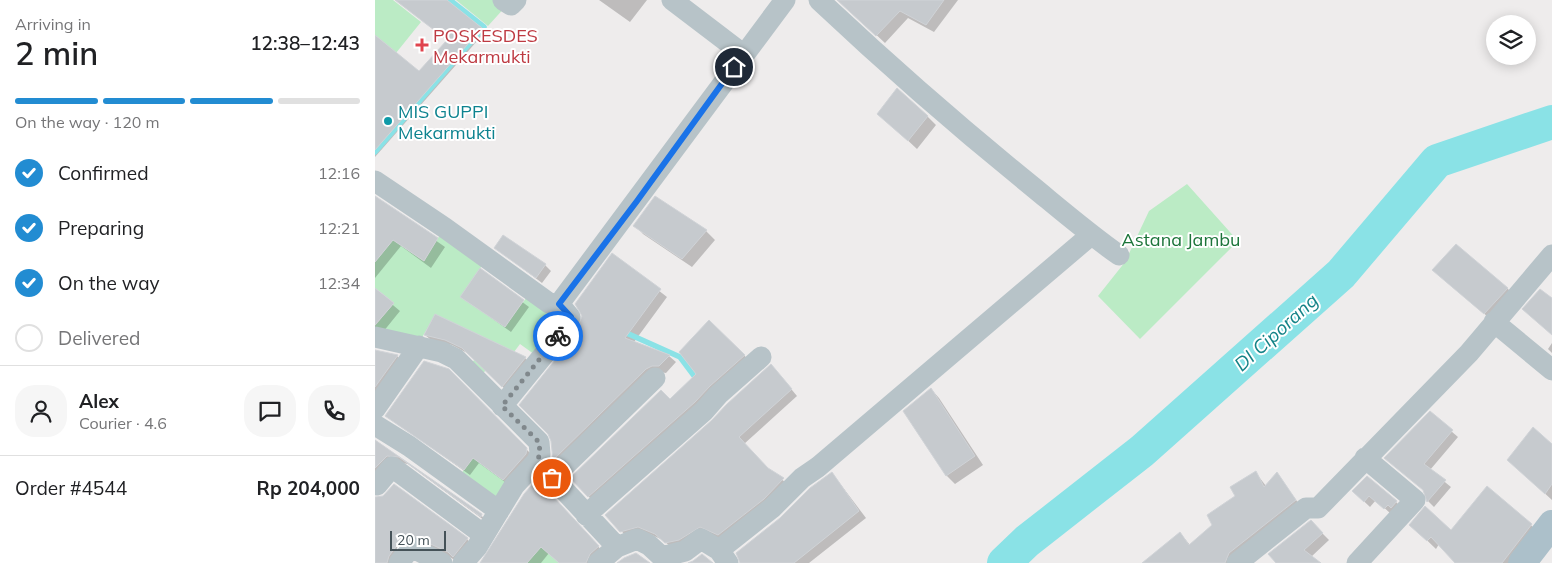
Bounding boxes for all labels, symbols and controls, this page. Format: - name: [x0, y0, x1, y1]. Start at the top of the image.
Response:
- text: Arriving in: [15, 14, 91, 34]
- map controls: [1486, 15, 1536, 65]
- button: layers: [1486, 15, 1536, 65]
- place label: POSKESDES Mekarmukti: [433, 24, 538, 68]
- text: 12:38–12:43: [250, 31, 360, 55]
- text: 2 min: [15, 33, 98, 73]
- marker: POSKESDES Mekarmukti: [415, 38, 429, 52]
- pin: [713, 46, 755, 88]
- icon: home: [720, 53, 748, 81]
- place label: MIS GUPPI Mekarmukti: [398, 100, 496, 144]
- text: On the way · 120 m: [15, 112, 160, 132]
- marker: MIS GUPPI Mekarmukti: [382, 115, 394, 127]
- icon: check: [15, 159, 43, 187]
- text: Confirmed: [58, 161, 149, 185]
- text: 12:16: [318, 163, 360, 183]
- icon: check: [15, 214, 43, 242]
- text: Preparing: [58, 216, 144, 240]
- text: 12:21: [318, 218, 360, 238]
- park label: Astana Jambu: [1122, 228, 1240, 251]
- icon: check: [15, 269, 43, 297]
- text: On the way: [58, 271, 160, 295]
- text: 12:34: [318, 273, 360, 293]
- water label: DI Ciporang: [1229, 288, 1323, 376]
- courier: [533, 311, 583, 361]
- icon: bike: [544, 322, 572, 350]
- text: Delivered: [58, 326, 140, 350]
- button: person: [15, 385, 67, 437]
- button: chat: [244, 385, 296, 437]
- button: phone: [308, 385, 360, 437]
- text: Alex: [79, 389, 119, 413]
- text: Courier · 4.6: [79, 413, 167, 433]
- pin: [531, 457, 573, 499]
- icon: bag: [538, 464, 566, 492]
- text: Order #4544: [15, 476, 127, 500]
- text: Rp 204,000: [257, 476, 360, 500]
- scale bar: [390, 528, 446, 551]
- text: 20 m: [397, 531, 430, 549]

